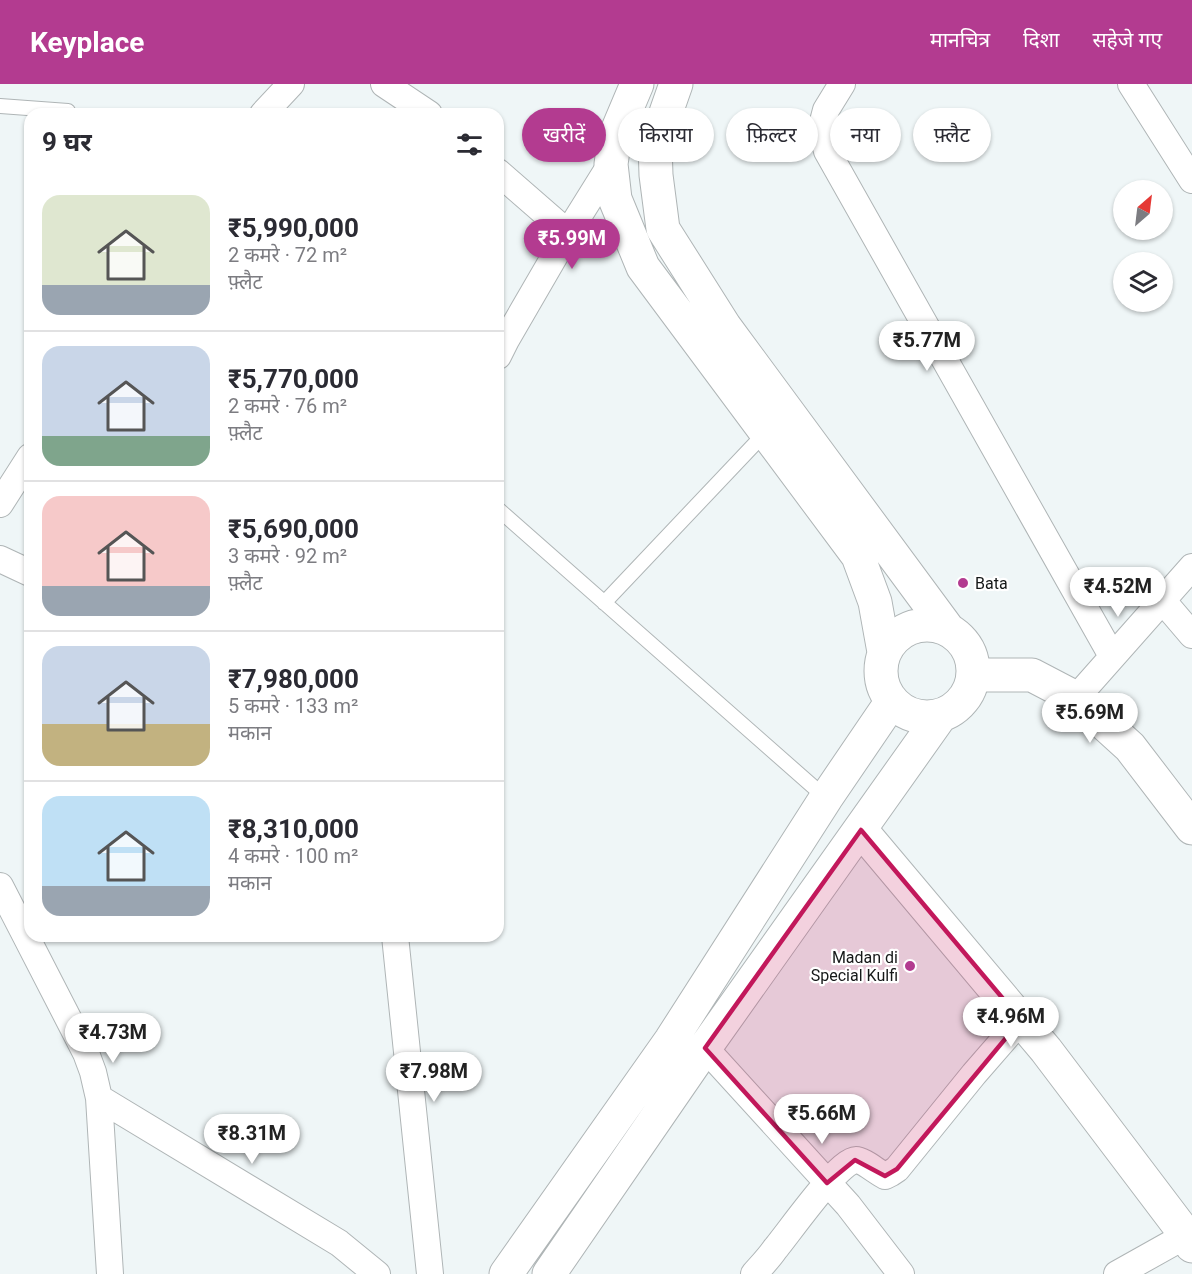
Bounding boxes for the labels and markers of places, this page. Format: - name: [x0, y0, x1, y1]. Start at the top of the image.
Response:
- pin: ₹5.99M: [523, 219, 621, 270]
- pin: ₹5.77M: [878, 321, 976, 372]
- pin: ₹4.52M: [1069, 567, 1167, 618]
- place label: Bata: [975, 574, 1008, 593]
- marker: Bata: [956, 576, 970, 590]
- pin: ₹5.69M: [1041, 693, 1139, 744]
- place label: Madan di Special Kulfi: [811, 948, 898, 985]
- marker: Madan di Special Kulfi: [903, 959, 917, 973]
- pin: ₹4.96M: [962, 997, 1060, 1048]
- pin: ₹4.73M: [64, 1013, 162, 1064]
- pin: ₹7.98M: [385, 1052, 483, 1103]
- pin: ₹5.66M: [773, 1094, 871, 1145]
- pin: ₹8.31M: [203, 1114, 301, 1165]

